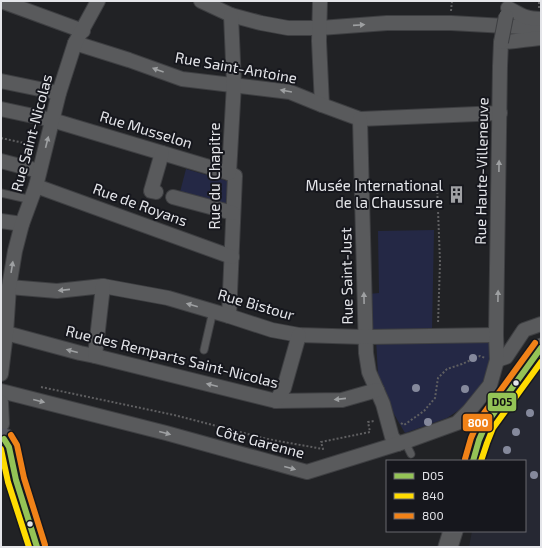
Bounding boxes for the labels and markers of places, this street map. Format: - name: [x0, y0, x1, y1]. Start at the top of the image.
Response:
- place label: Musée International de la Chaussure: [305, 176, 444, 211]
- building icon: Musée International de la Chaussure: [446, 185, 466, 205]
- unlabelled marker: [511, 378, 521, 388]
- unlabelled marker: [25, 519, 35, 529]

